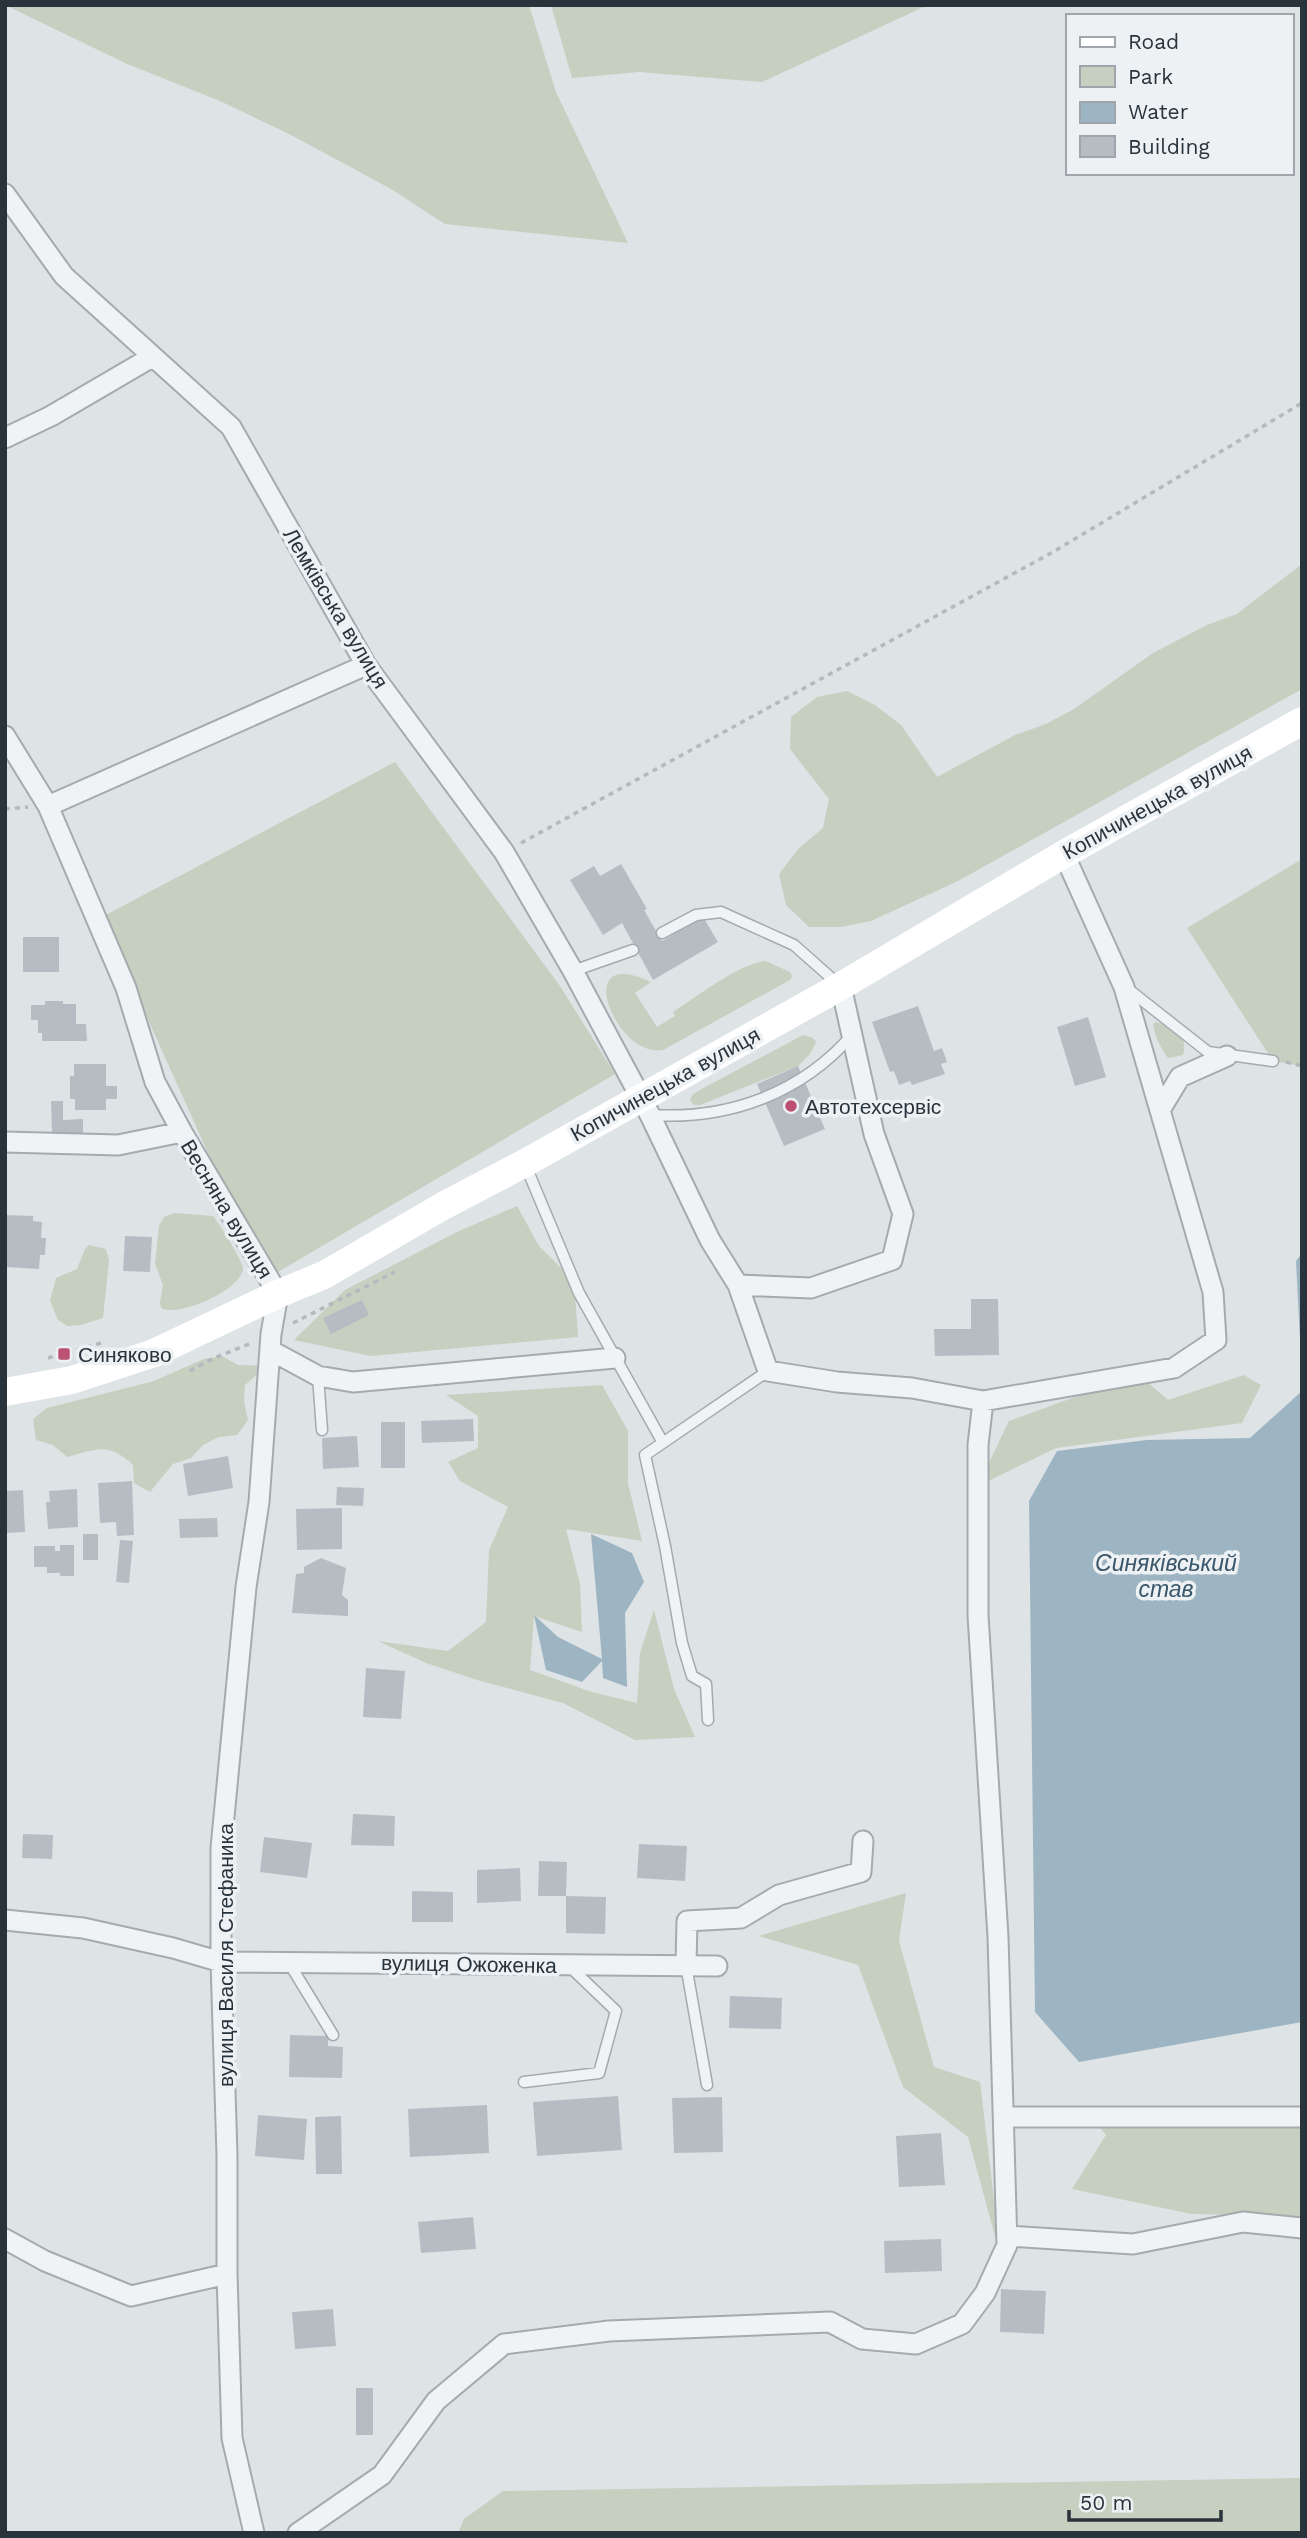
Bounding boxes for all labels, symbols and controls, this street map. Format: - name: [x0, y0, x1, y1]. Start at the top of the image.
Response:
- legend: [1066, 14, 1293, 175]
- text: Road: [1128, 29, 1179, 54]
- text: Park: [1128, 64, 1173, 89]
- text: Water: [1128, 99, 1189, 124]
- text: Building: [1128, 134, 1210, 159]
- street label: Лемківська вулиця: [278, 523, 394, 693]
- street label: Копичинецька вулиця: [1058, 740, 1256, 864]
- street label: Копичинецька вулиця: [566, 1022, 764, 1146]
- place label: Автотехсервіс: [805, 1094, 941, 1119]
- marker: Автотехсервіс: [783, 1098, 799, 1114]
- street label: Весняна вулиця: [176, 1135, 278, 1283]
- place label: Синяково: [78, 1342, 172, 1367]
- marker: Синяково: [56, 1346, 72, 1362]
- water label: Синяківський став: [1095, 1550, 1237, 1603]
- street label: вулиця Василя Стефаника: [213, 1823, 238, 2087]
- street label: вулиця Ожоженка: [381, 1950, 557, 1978]
- scale bar: [1069, 2478, 1221, 2522]
- text: 50 m: [1080, 2490, 1132, 2515]

